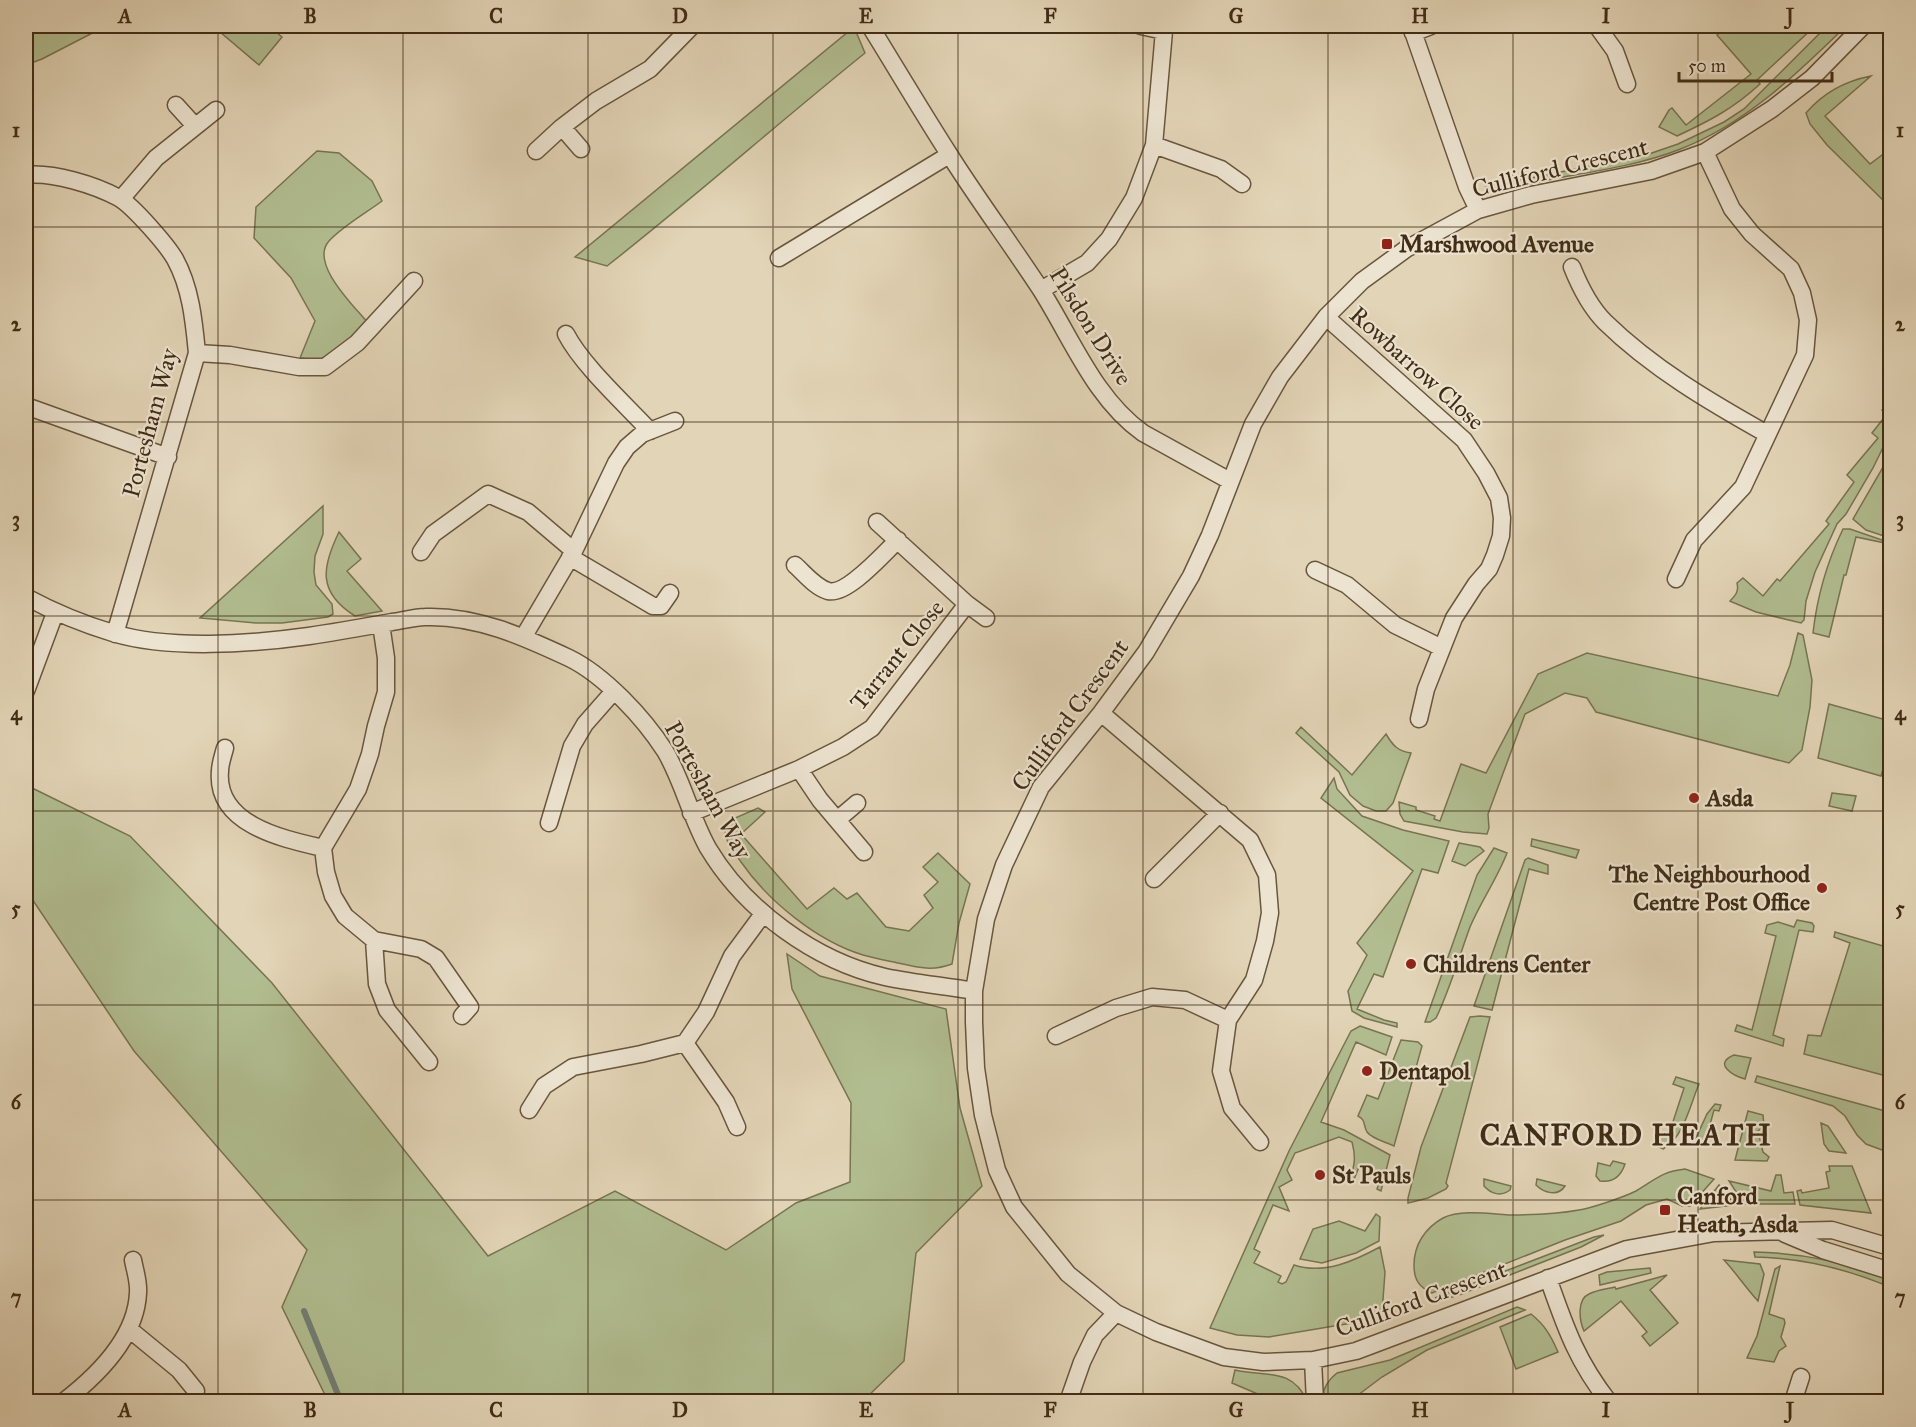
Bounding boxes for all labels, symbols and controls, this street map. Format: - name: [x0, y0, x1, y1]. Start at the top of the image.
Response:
- text: A: [116, 4, 132, 28]
- text: B: [303, 4, 317, 28]
- text: C: [489, 4, 503, 28]
- text: D: [672, 4, 688, 28]
- text: E: [859, 4, 874, 28]
- text: F: [1043, 4, 1057, 28]
- text: G: [1229, 4, 1244, 28]
- text: H: [1411, 4, 1429, 28]
- text: I: [1602, 4, 1611, 28]
- text: J: [1783, 4, 1795, 30]
- scale bar: [1679, 45, 1832, 83]
- text: 50 m: [1688, 55, 1726, 77]
- text: 1: [12, 118, 20, 142]
- text: 1: [1896, 118, 1904, 142]
- street label: Culliford Crescent: [1469, 132, 1652, 204]
- place label: Marshwood Avenue: [1399, 229, 1594, 259]
- marker: Marshwood Avenue: [1380, 237, 1394, 251]
- street label: Pilsdon Drive: [1043, 261, 1139, 391]
- street label: Rowbarrow Close: [1343, 300, 1491, 436]
- text: 2: [11, 312, 22, 336]
- text: 2: [1895, 312, 1906, 336]
- street label: Portesham Way: [116, 344, 184, 501]
- text: 3: [12, 507, 20, 532]
- text: 3: [1896, 507, 1904, 532]
- street label: Tarrant Close: [843, 594, 951, 716]
- street label: Culliford Crescent: [1005, 633, 1135, 797]
- text: 4: [10, 701, 22, 726]
- text: 4: [1894, 701, 1906, 726]
- street label: Portesham Way: [658, 716, 759, 865]
- place label: Asda: [1704, 783, 1754, 813]
- marker: Asda: [1687, 791, 1701, 805]
- place label: The Neighbourhood Centre Post Office: [1608, 859, 1811, 917]
- marker: The Neighbourhood Centre Post Office: [1815, 881, 1829, 895]
- text: 5: [11, 896, 21, 920]
- text: 5: [1895, 896, 1905, 920]
- place label: Childrens Center: [1423, 949, 1591, 979]
- marker: Childrens Center: [1404, 957, 1418, 971]
- place label: Dentapol: [1379, 1056, 1471, 1086]
- marker: Dentapol: [1360, 1064, 1374, 1078]
- text: 6: [11, 1090, 23, 1114]
- text: 6: [1895, 1090, 1907, 1114]
- district label: CANFORD HEATH: [1480, 1117, 1772, 1153]
- place label: St Pauls: [1332, 1160, 1411, 1190]
- marker: St Pauls: [1313, 1168, 1327, 1182]
- place label: Canford Heath, Asda: [1677, 1181, 1799, 1239]
- marker: Canford Heath, Asda: [1658, 1203, 1672, 1217]
- street label: Culliford Crescent: [1331, 1254, 1511, 1344]
- text: 7: [11, 1285, 22, 1309]
- text: 7: [1895, 1285, 1906, 1309]
- text: A: [116, 1398, 132, 1422]
- text: B: [303, 1398, 317, 1422]
- text: C: [489, 1398, 503, 1422]
- text: D: [672, 1398, 688, 1422]
- text: E: [859, 1398, 874, 1422]
- text: F: [1043, 1398, 1057, 1422]
- text: G: [1229, 1398, 1244, 1422]
- text: H: [1411, 1398, 1429, 1422]
- text: I: [1602, 1398, 1611, 1422]
- text: J: [1783, 1398, 1795, 1424]

